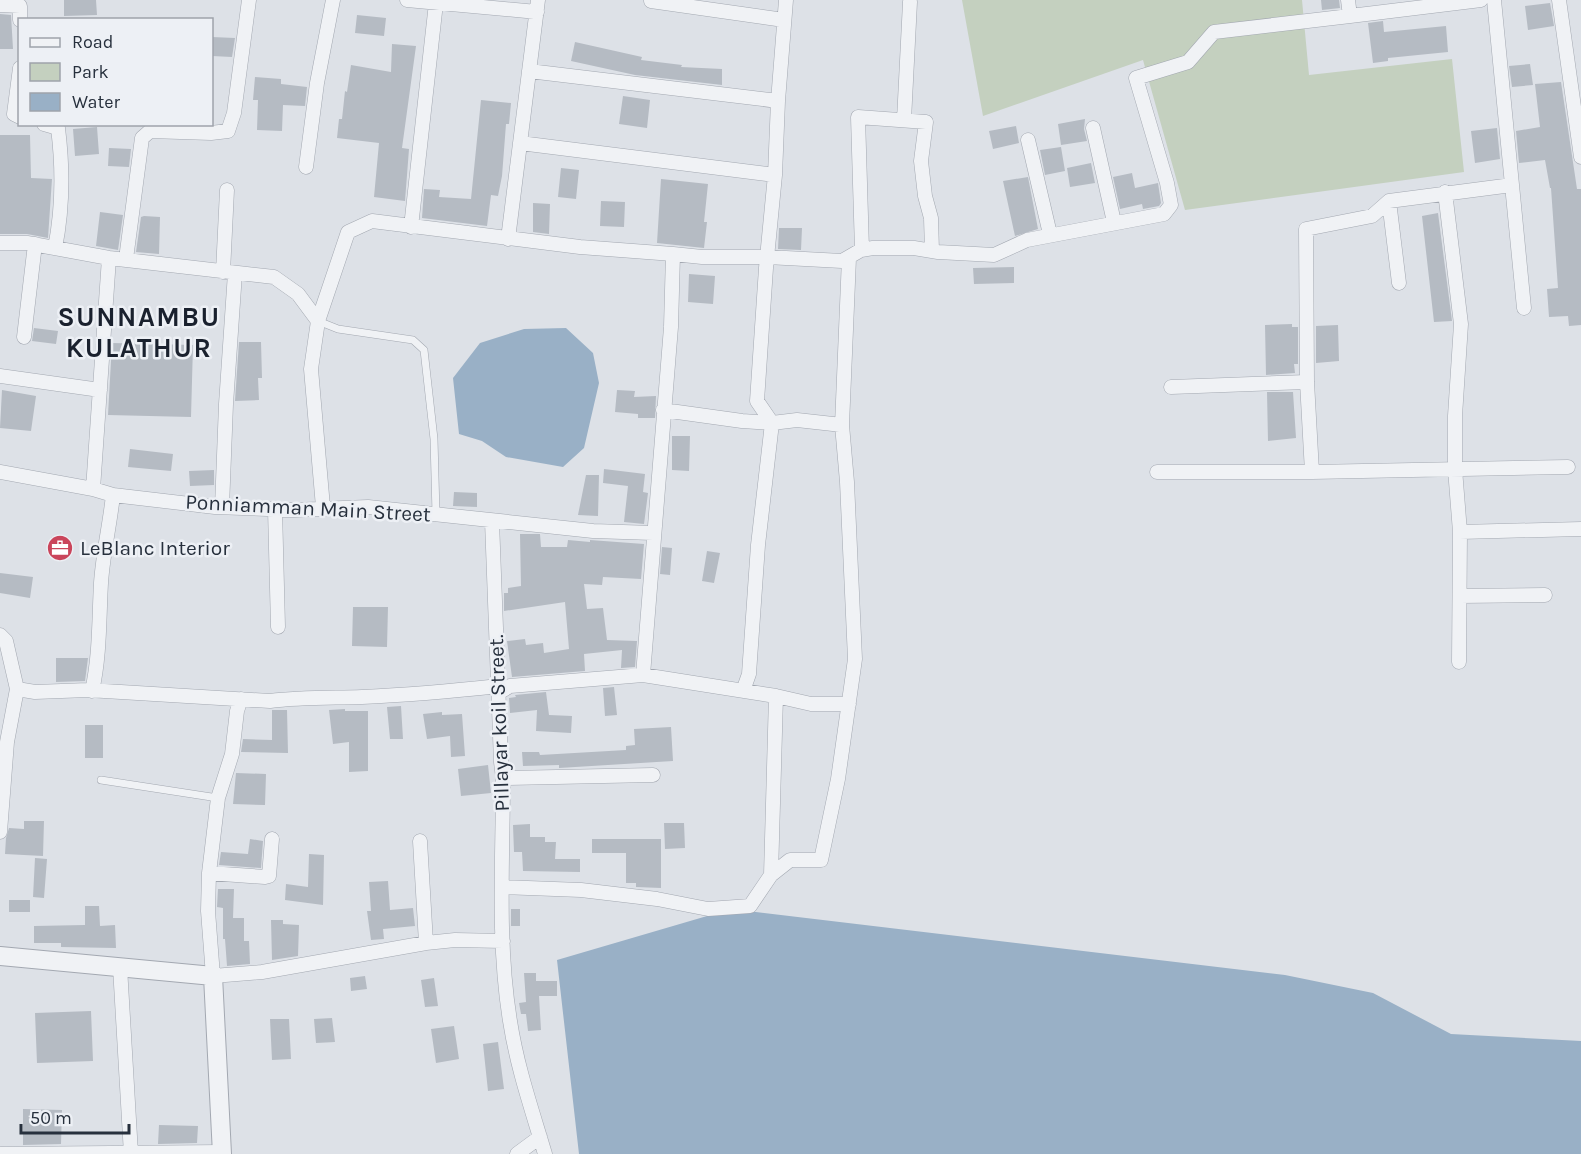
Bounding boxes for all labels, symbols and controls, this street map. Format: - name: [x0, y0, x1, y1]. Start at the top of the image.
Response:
- legend: [18, 18, 213, 126]
- text: Road: [72, 31, 113, 53]
- text: Park: [72, 61, 109, 83]
- text: Water: [72, 91, 120, 113]
- district label: SUNNAMBU KULATHUR: [57, 301, 221, 364]
- street label: Ponniamman Main Street: [185, 490, 431, 526]
- office icon: LeBlanc Interior: [45, 533, 75, 563]
- place label: LeBlanc Interior: [80, 536, 230, 560]
- street label: Pillayar koil Street.: [484, 634, 514, 812]
- scale bar: [21, 1097, 129, 1135]
- text: 50 m: [30, 1107, 72, 1129]

